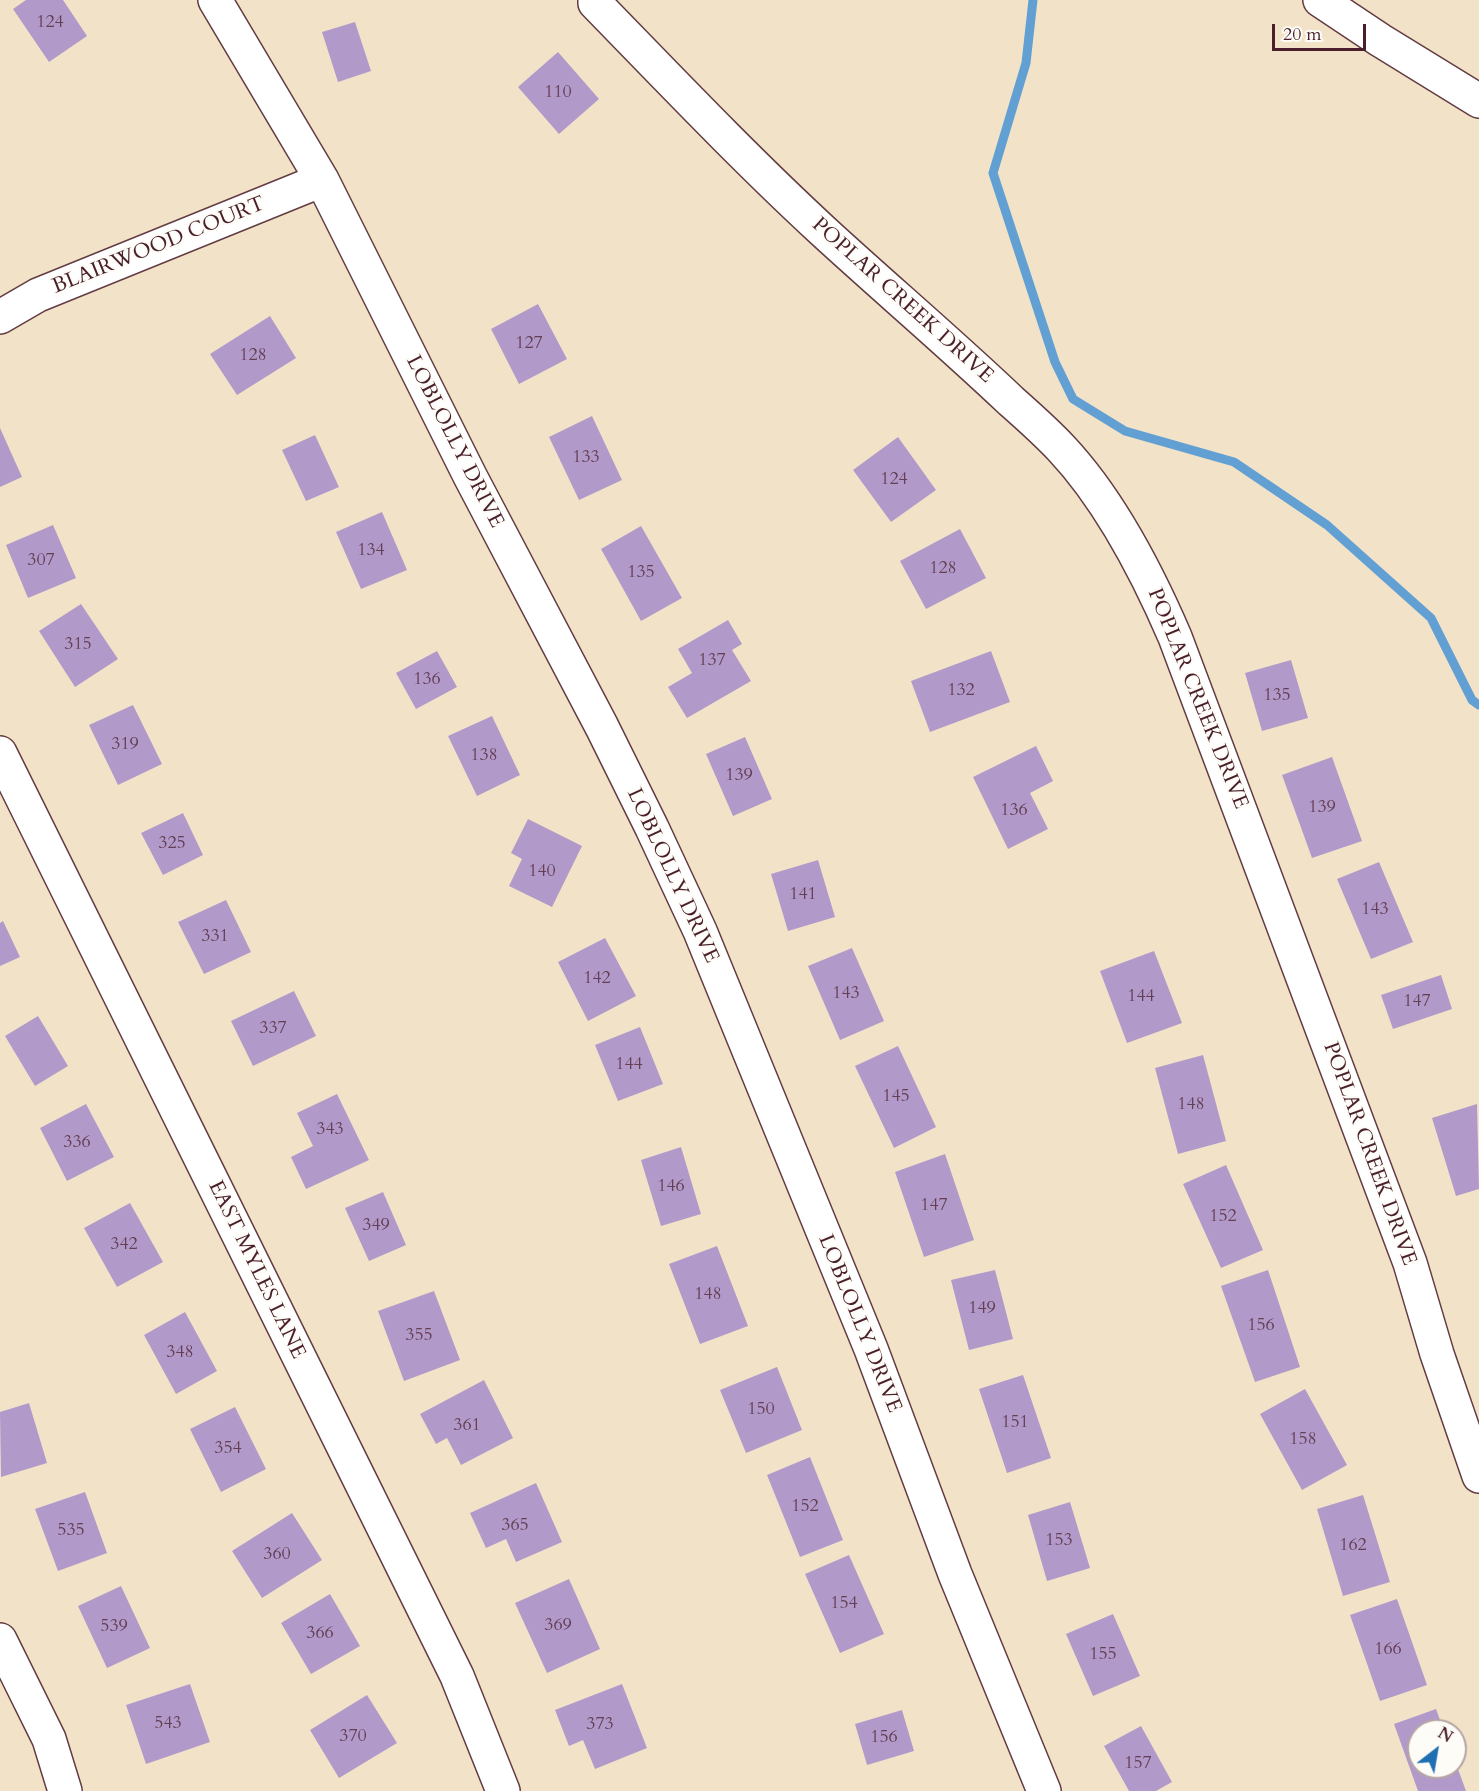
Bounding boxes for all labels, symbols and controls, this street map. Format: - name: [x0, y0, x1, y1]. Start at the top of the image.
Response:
- house number: 124: [36, 12, 64, 34]
- scale bar: [1275, 12, 1370, 50]
- text: 20 m: [1283, 22, 1322, 47]
- house number: 110: [544, 82, 572, 104]
- street label: BLAIRWOOD COURT: [49, 192, 269, 300]
- street label: POPLAR CREEK DRIVE: [806, 213, 998, 389]
- house number: 127: [515, 333, 543, 355]
- house number: 128: [239, 345, 267, 367]
- street label: LOBLOLLY DRIVE: [400, 352, 508, 532]
- house number: 133: [572, 447, 600, 469]
- house number: 124: [880, 469, 908, 491]
- house number: 134: [357, 540, 385, 562]
- house number: 307: [27, 550, 55, 572]
- house number: 128: [929, 558, 957, 580]
- house number: 135: [627, 562, 655, 584]
- street label: POPLAR CREEK DRIVE: [1141, 585, 1253, 813]
- house number: 315: [64, 634, 92, 656]
- house number: 137: [698, 650, 726, 672]
- house number: 136: [413, 669, 441, 691]
- house number: 132: [947, 680, 975, 702]
- house number: 135: [1263, 685, 1291, 707]
- house number: 319: [111, 734, 139, 756]
- house number: 138: [470, 745, 498, 767]
- house number: 139: [725, 765, 753, 787]
- street label: LOBLOLLY DRIVE: [620, 785, 724, 967]
- house number: 139: [1308, 797, 1336, 819]
- house number: 136: [1000, 800, 1028, 822]
- house number: 325: [158, 833, 186, 855]
- house number: 140: [528, 861, 556, 883]
- house number: 141: [789, 884, 817, 906]
- house number: 143: [1361, 899, 1389, 921]
- house number: 331: [201, 926, 229, 948]
- house number: 142: [583, 968, 611, 990]
- house number: 143: [832, 983, 860, 1005]
- house number: 144: [1127, 986, 1155, 1008]
- house number: 147: [1403, 991, 1431, 1013]
- house number: 337: [259, 1018, 287, 1040]
- street label: POPLAR CREEK DRIVE: [1317, 1039, 1421, 1269]
- house number: 144: [615, 1054, 643, 1076]
- house number: 145: [882, 1086, 910, 1108]
- house number: 148: [1177, 1094, 1205, 1116]
- house number: 343: [316, 1119, 344, 1141]
- house number: 336: [63, 1132, 91, 1154]
- house number: 146: [657, 1176, 685, 1198]
- street label: EAST MYLES LANE: [202, 1177, 310, 1363]
- house number: 147: [920, 1195, 948, 1217]
- house number: 152: [1209, 1206, 1237, 1228]
- house number: 349: [362, 1215, 390, 1237]
- street label: LOBLOLLY DRIVE: [812, 1231, 906, 1417]
- house number: 342: [110, 1234, 138, 1256]
- house number: 148: [694, 1284, 722, 1306]
- house number: 149: [968, 1298, 996, 1320]
- house number: 156: [1247, 1315, 1275, 1337]
- house number: 355: [405, 1325, 433, 1347]
- house number: 348: [166, 1342, 194, 1364]
- house number: 150: [747, 1399, 775, 1421]
- house number: 151: [1001, 1412, 1029, 1434]
- house number: 361: [453, 1415, 481, 1437]
- house number: 158: [1289, 1429, 1317, 1451]
- house number: 354: [214, 1438, 242, 1460]
- house number: 152: [791, 1496, 819, 1518]
- house number: 365: [501, 1515, 529, 1537]
- house number: 535: [57, 1520, 85, 1542]
- house number: 153: [1045, 1530, 1073, 1552]
- house number: 162: [1339, 1535, 1367, 1557]
- house number: 360: [263, 1544, 291, 1566]
- house number: 154: [830, 1593, 858, 1615]
- house number: 369: [544, 1615, 572, 1637]
- house number: 539: [100, 1616, 128, 1638]
- house number: 366: [306, 1623, 334, 1645]
- house number: 166: [1374, 1639, 1402, 1661]
- house number: 155: [1089, 1644, 1117, 1666]
- house number: 543: [154, 1713, 182, 1735]
- house number: 373: [586, 1714, 614, 1736]
- north arrow: [1407, 1719, 1467, 1779]
- text: N: [1434, 1722, 1457, 1748]
- house number: 370: [339, 1726, 367, 1748]
- house number: 156: [870, 1727, 898, 1749]
- house number: 157: [1124, 1753, 1152, 1775]

